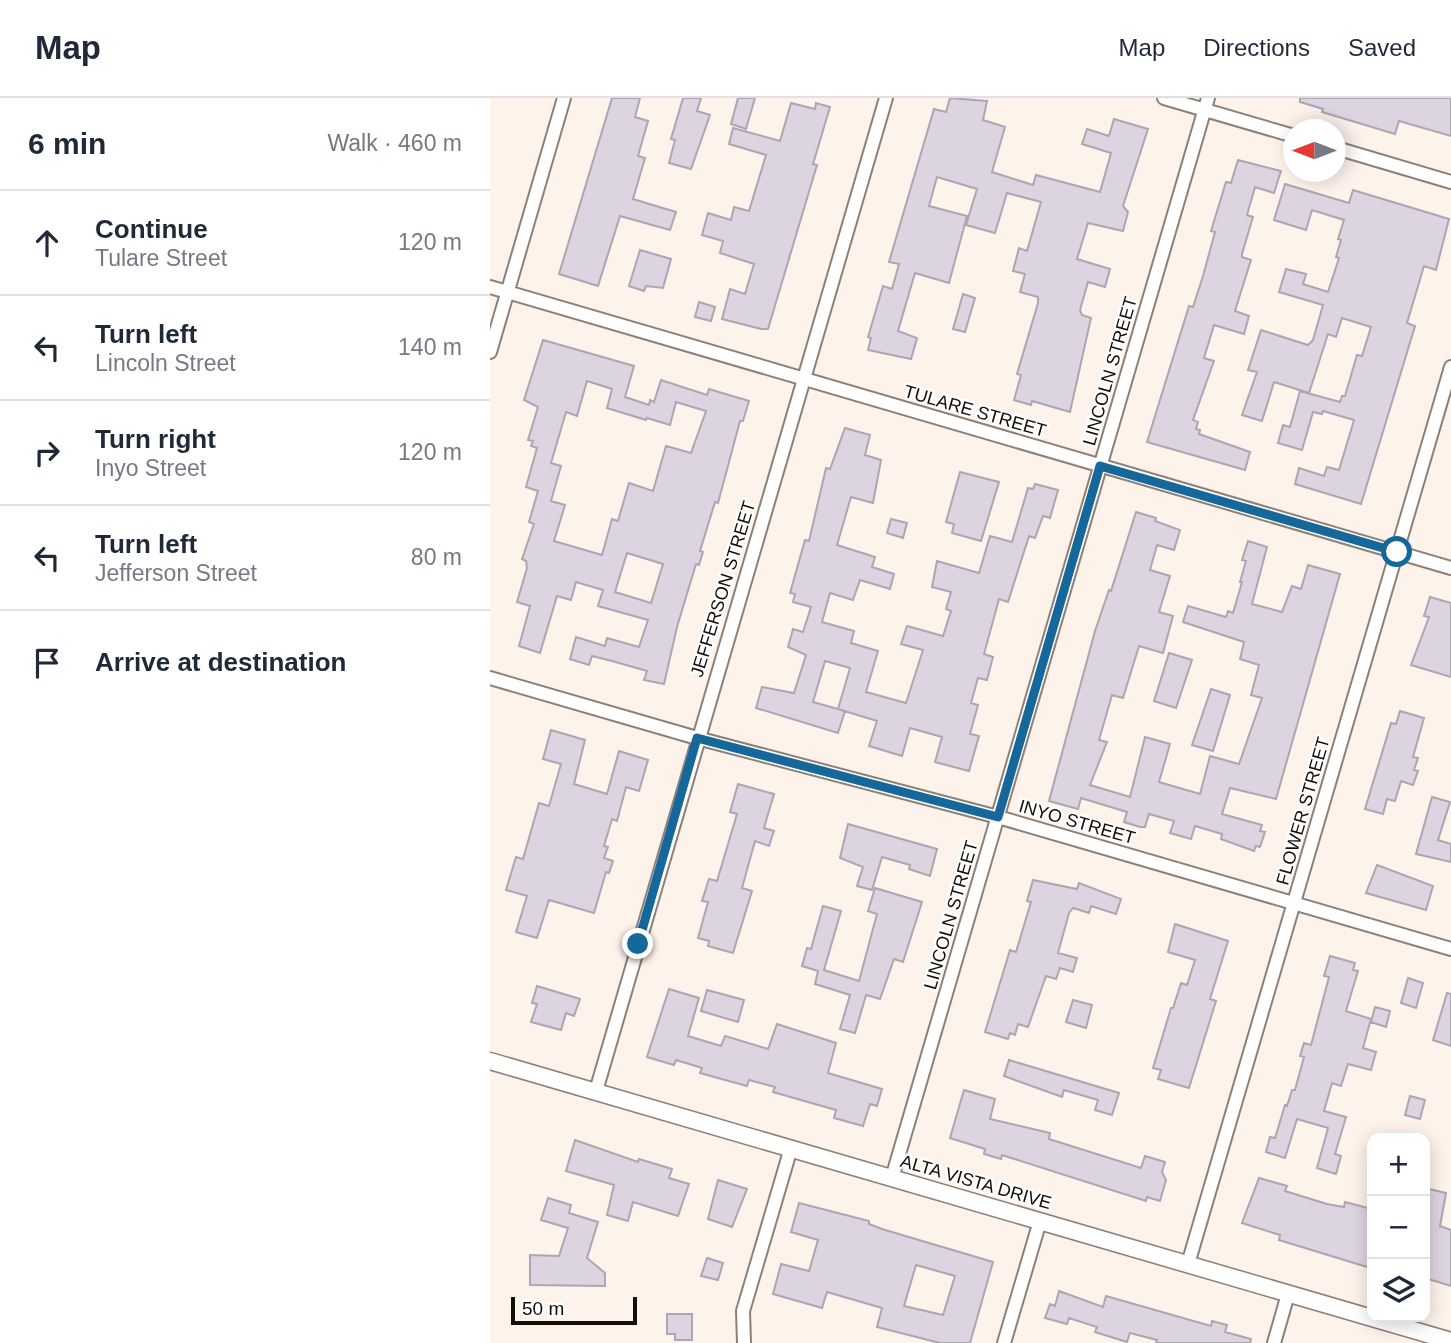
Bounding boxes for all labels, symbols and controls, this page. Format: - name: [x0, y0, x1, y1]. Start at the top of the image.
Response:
- text: Map: [35, 29, 101, 66]
- text: Map: [1119, 34, 1165, 61]
- text: Directions: [1203, 34, 1310, 61]
- text: Saved: [1348, 34, 1416, 61]
- north arrow: [1283, 119, 1346, 182]
- text: 6 min: [28, 127, 106, 160]
- text: Walk · 460 m: [327, 130, 462, 156]
- text: Continue: [95, 214, 208, 244]
- icon: ahead: [28, 224, 66, 262]
- text: 120 m: [398, 229, 462, 255]
- text: Tulare Street: [95, 245, 227, 271]
- street label: LINCOLN STREET: [1079, 294, 1141, 448]
- text: Turn left: [95, 319, 197, 349]
- icon: left: [28, 329, 66, 367]
- text: 140 m: [398, 334, 462, 360]
- text: Lincoln Street: [95, 350, 236, 376]
- street label: TULARE STREET: [902, 381, 1048, 441]
- text: Turn right: [95, 424, 216, 454]
- icon: right: [28, 434, 66, 472]
- text: 120 m: [398, 439, 462, 465]
- text: Inyo Street: [95, 455, 206, 481]
- street label: JEFFERSON STREET: [687, 499, 759, 679]
- text: Turn left: [95, 529, 197, 559]
- route start: [1381, 536, 1412, 567]
- icon: left: [28, 539, 66, 577]
- text: 80 m: [411, 544, 462, 570]
- text: Jefferson Street: [95, 560, 257, 586]
- icon: arrive: [28, 644, 66, 682]
- text: Arrive at destination: [95, 647, 346, 677]
- street label: FLOWER STREET: [1272, 735, 1334, 887]
- street label: INYO STREET: [1017, 796, 1137, 848]
- street label: LINCOLN STREET: [920, 838, 982, 992]
- route end: [622, 928, 653, 959]
- map controls: [1367, 1133, 1430, 1322]
- button: +: [1367, 1133, 1430, 1196]
- street label: ALTA VISTA DRIVE: [898, 1151, 1054, 1213]
- button: −: [1367, 1196, 1430, 1259]
- button: layers: [1367, 1259, 1430, 1322]
- scale bar: [511, 1294, 637, 1326]
- text: 50 m: [522, 1298, 564, 1319]

